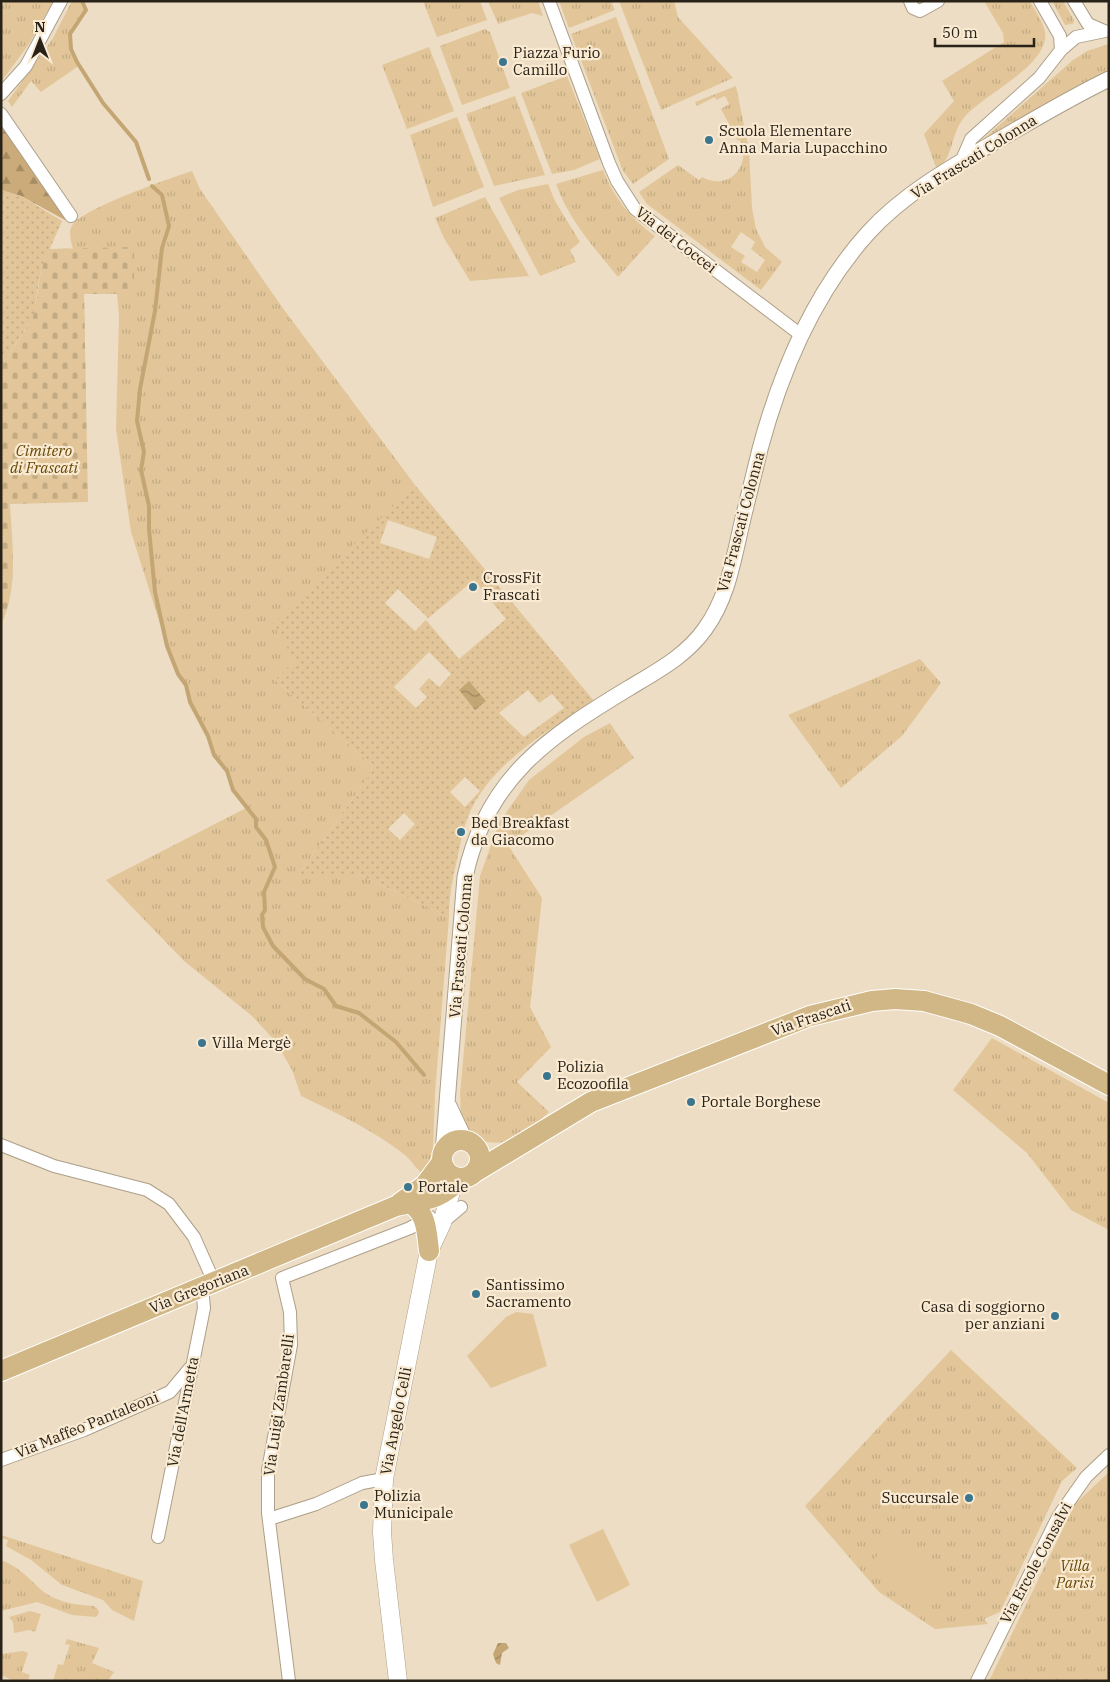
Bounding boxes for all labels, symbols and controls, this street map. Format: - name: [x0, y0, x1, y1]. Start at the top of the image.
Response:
- north arrow: [15, 15, 65, 65]
- scale bar: [935, 15, 1034, 47]
- text: N: [34, 18, 46, 36]
- text: 50 m: [942, 23, 978, 42]
- place label: Piazza Furio Camillo: [513, 43, 600, 79]
- marker: Piazza Furio Camillo: [497, 56, 509, 68]
- street label: Via Frascati Colonna: [907, 110, 1040, 203]
- place label: Scuola Elementare Anna Maria Lupacchino: [719, 121, 887, 157]
- marker: Scuola Elementare Anna Maria Lupacchino: [703, 134, 715, 146]
- street label: Via dei Coccei: [632, 202, 721, 277]
- park label: Cimitero di Frascati: [10, 441, 79, 477]
- street label: Via Frascati Colonna: [713, 449, 768, 594]
- place label: CrossFit Frascati: [483, 568, 541, 604]
- marker: CrossFit Frascati: [467, 581, 479, 593]
- place label: Bed Breakfast da Giacomo: [471, 813, 570, 849]
- marker: Bed Breakfast da Giacomo: [455, 826, 467, 838]
- street label: Via Frascati Colonna: [445, 873, 476, 1019]
- street label: Via Frascati: [769, 995, 853, 1040]
- place label: Villa Mergè: [212, 1033, 291, 1052]
- marker: Villa Mergè: [196, 1037, 208, 1049]
- place label: Polizia Ecozoofila: [557, 1057, 629, 1093]
- marker: Polizia Ecozoofila: [541, 1070, 553, 1082]
- place label: Portale Borghese: [701, 1092, 821, 1111]
- marker: Portale Borghese: [685, 1096, 697, 1108]
- place label: Portale: [418, 1177, 468, 1196]
- marker: Portale: [402, 1181, 414, 1193]
- street label: Via Gregoriana: [146, 1260, 251, 1317]
- place label: Santissimo Sacramento: [486, 1275, 571, 1311]
- marker: Santissimo Sacramento: [470, 1288, 482, 1300]
- place label: Casa di soggiorno per anziani: [921, 1297, 1045, 1333]
- marker: Casa di soggiorno per anziani: [1049, 1310, 1061, 1322]
- street label: Via Luigi Zambarelli: [259, 1333, 298, 1477]
- street label: Via dell'Armetta: [162, 1355, 203, 1469]
- street label: Via Angelo Celli: [376, 1365, 415, 1477]
- street label: Via Maffeo Pantaleoni: [12, 1387, 162, 1462]
- place label: Polizia Municipale: [374, 1486, 453, 1522]
- place label: Succursale: [882, 1488, 959, 1507]
- marker: Succursale: [963, 1492, 975, 1504]
- marker: Polizia Municipale: [358, 1499, 370, 1511]
- street label: Via Ercole Consalvi: [996, 1499, 1076, 1627]
- park label: Villa Parisi: [1055, 1556, 1094, 1592]

